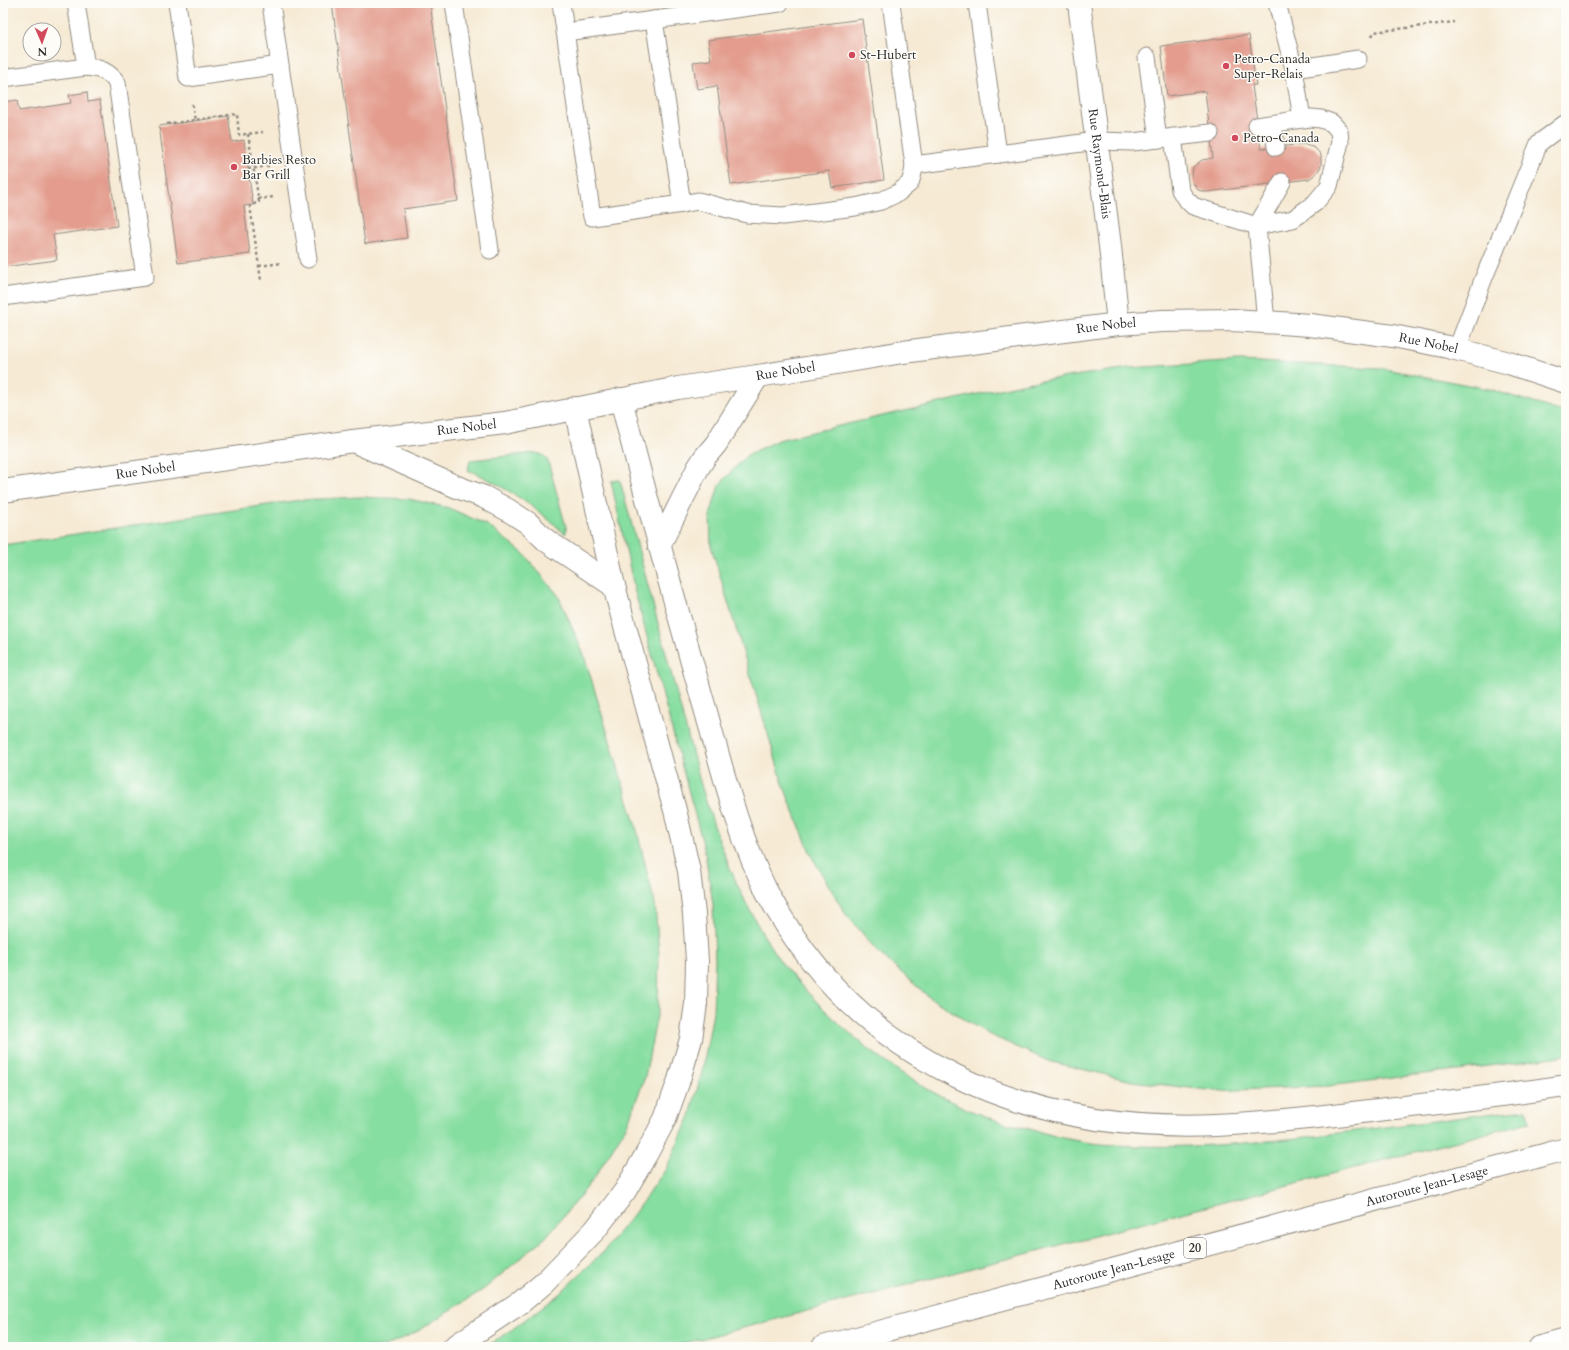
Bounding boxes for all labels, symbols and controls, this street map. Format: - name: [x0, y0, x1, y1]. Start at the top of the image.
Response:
- north arrow: [22, 22, 62, 62]
- text: N: [37, 44, 47, 59]
- place label: St-Hubert: [860, 46, 916, 64]
- marker: St-Hubert: [847, 50, 857, 60]
- place label: Petro-Canada Super-Relais: [1234, 50, 1311, 83]
- marker: Petro-Canada Super-Relais: [1221, 61, 1231, 71]
- street label: Rue Raymond-Blais: [1084, 107, 1115, 220]
- place label: Petro-Canada: [1243, 129, 1320, 147]
- marker: Petro-Canada: [1230, 133, 1240, 143]
- place label: Barbies Resto Bar Grill: [242, 151, 316, 184]
- marker: Barbies Resto Bar Grill: [229, 162, 239, 172]
- street label: Rue Nobel: [1075, 314, 1137, 338]
- street label: Rue Nobel: [1397, 328, 1461, 358]
- street label: Rue Nobel: [755, 358, 817, 385]
- street label: Rue Nobel: [436, 415, 498, 440]
- street label: Rue Nobel: [115, 457, 177, 484]
- street label: Autoroute Jean-Lesage: [1364, 1161, 1490, 1211]
- road number: 20: [1184, 1238, 1206, 1258]
- street label: Autoroute Jean-Lesage: [1051, 1245, 1177, 1294]

